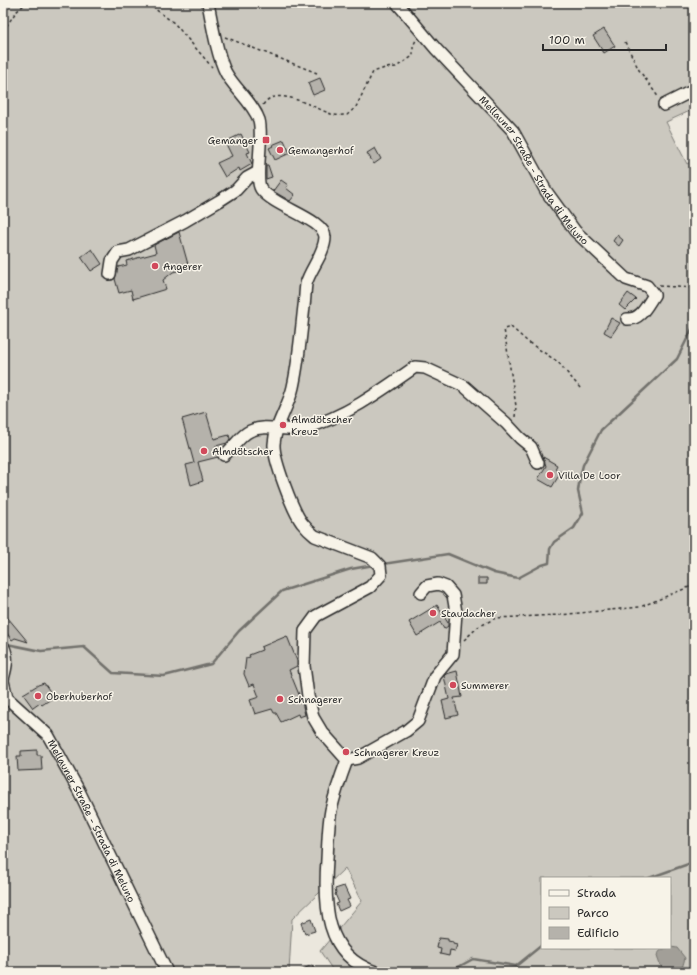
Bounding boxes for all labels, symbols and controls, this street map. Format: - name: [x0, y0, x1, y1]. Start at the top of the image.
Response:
- scale bar: [543, 26, 666, 52]
- text: 100 m: [549, 32, 585, 48]
- street label: Mellauner Straße - Strada di Meluno: [476, 93, 591, 248]
- place label: Gemanger: [208, 134, 258, 147]
- marker: Gemanger: [261, 135, 271, 145]
- place label: Gemangerhof: [288, 144, 354, 157]
- marker: Gemangerhof: [275, 145, 285, 155]
- place label: Angerer: [163, 260, 202, 273]
- marker: Angerer: [150, 261, 160, 271]
- place label: Almdötscher Kreuz: [291, 413, 353, 438]
- marker: Almdötscher Kreuz: [278, 420, 288, 430]
- place label: Almdötscher: [212, 445, 274, 458]
- marker: Almdötscher: [199, 446, 209, 456]
- place label: Villa De Loor: [558, 469, 621, 482]
- marker: Villa De Loor: [545, 470, 555, 480]
- place label: Staudacher: [441, 607, 496, 620]
- marker: Staudacher: [428, 608, 438, 618]
- place label: Summerer: [461, 679, 509, 692]
- marker: Summerer: [448, 680, 458, 690]
- place label: Oberhuberhof: [46, 690, 113, 703]
- marker: Oberhuberhof: [33, 691, 43, 701]
- place label: Schnagerer: [288, 693, 343, 706]
- marker: Schnagerer: [275, 694, 285, 704]
- street label: Mellauner Straße - Strada di Meluno: [45, 737, 138, 904]
- place label: Schnagerer Kreuz: [354, 746, 439, 759]
- marker: Schnagerer Kreuz: [341, 747, 351, 757]
- legend: [541, 877, 671, 949]
- text: Strada: [577, 885, 617, 901]
- text: Parco: [577, 905, 609, 921]
- text: Edificio: [577, 925, 619, 941]

